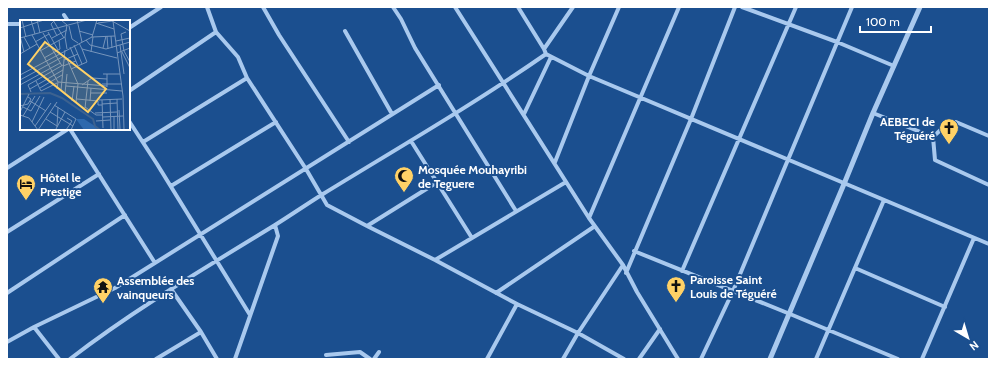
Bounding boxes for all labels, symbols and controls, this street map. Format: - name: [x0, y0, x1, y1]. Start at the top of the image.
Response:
- scale bar: [860, 8, 931, 34]
- text: 100 m: [866, 14, 900, 29]
- inset map: [20, 20, 130, 130]
- place label: AEBECI de Téguéré: [880, 114, 935, 143]
- church icon: AEBECI de Téguéré: [938, 117, 960, 145]
- place label: Mosquée Mouhayribi de Teguere: [418, 162, 527, 191]
- mosque icon: Mosquée Mouhayribi de Teguere: [393, 165, 415, 193]
- place label: Hôtel le Prestige: [40, 170, 81, 199]
- hotel icon: Hôtel le Prestige: [15, 173, 37, 201]
- place label: Paroisse Saint Louis de Téguéré: [690, 272, 777, 301]
- place label: Assemblée des vainqueurs: [117, 273, 194, 302]
- church icon: Paroisse Saint Louis de Téguéré: [665, 275, 687, 303]
- temple icon: Assemblée des vainqueurs: [92, 276, 114, 304]
- north arrow: [948, 318, 988, 358]
- text: N: [967, 338, 982, 354]

